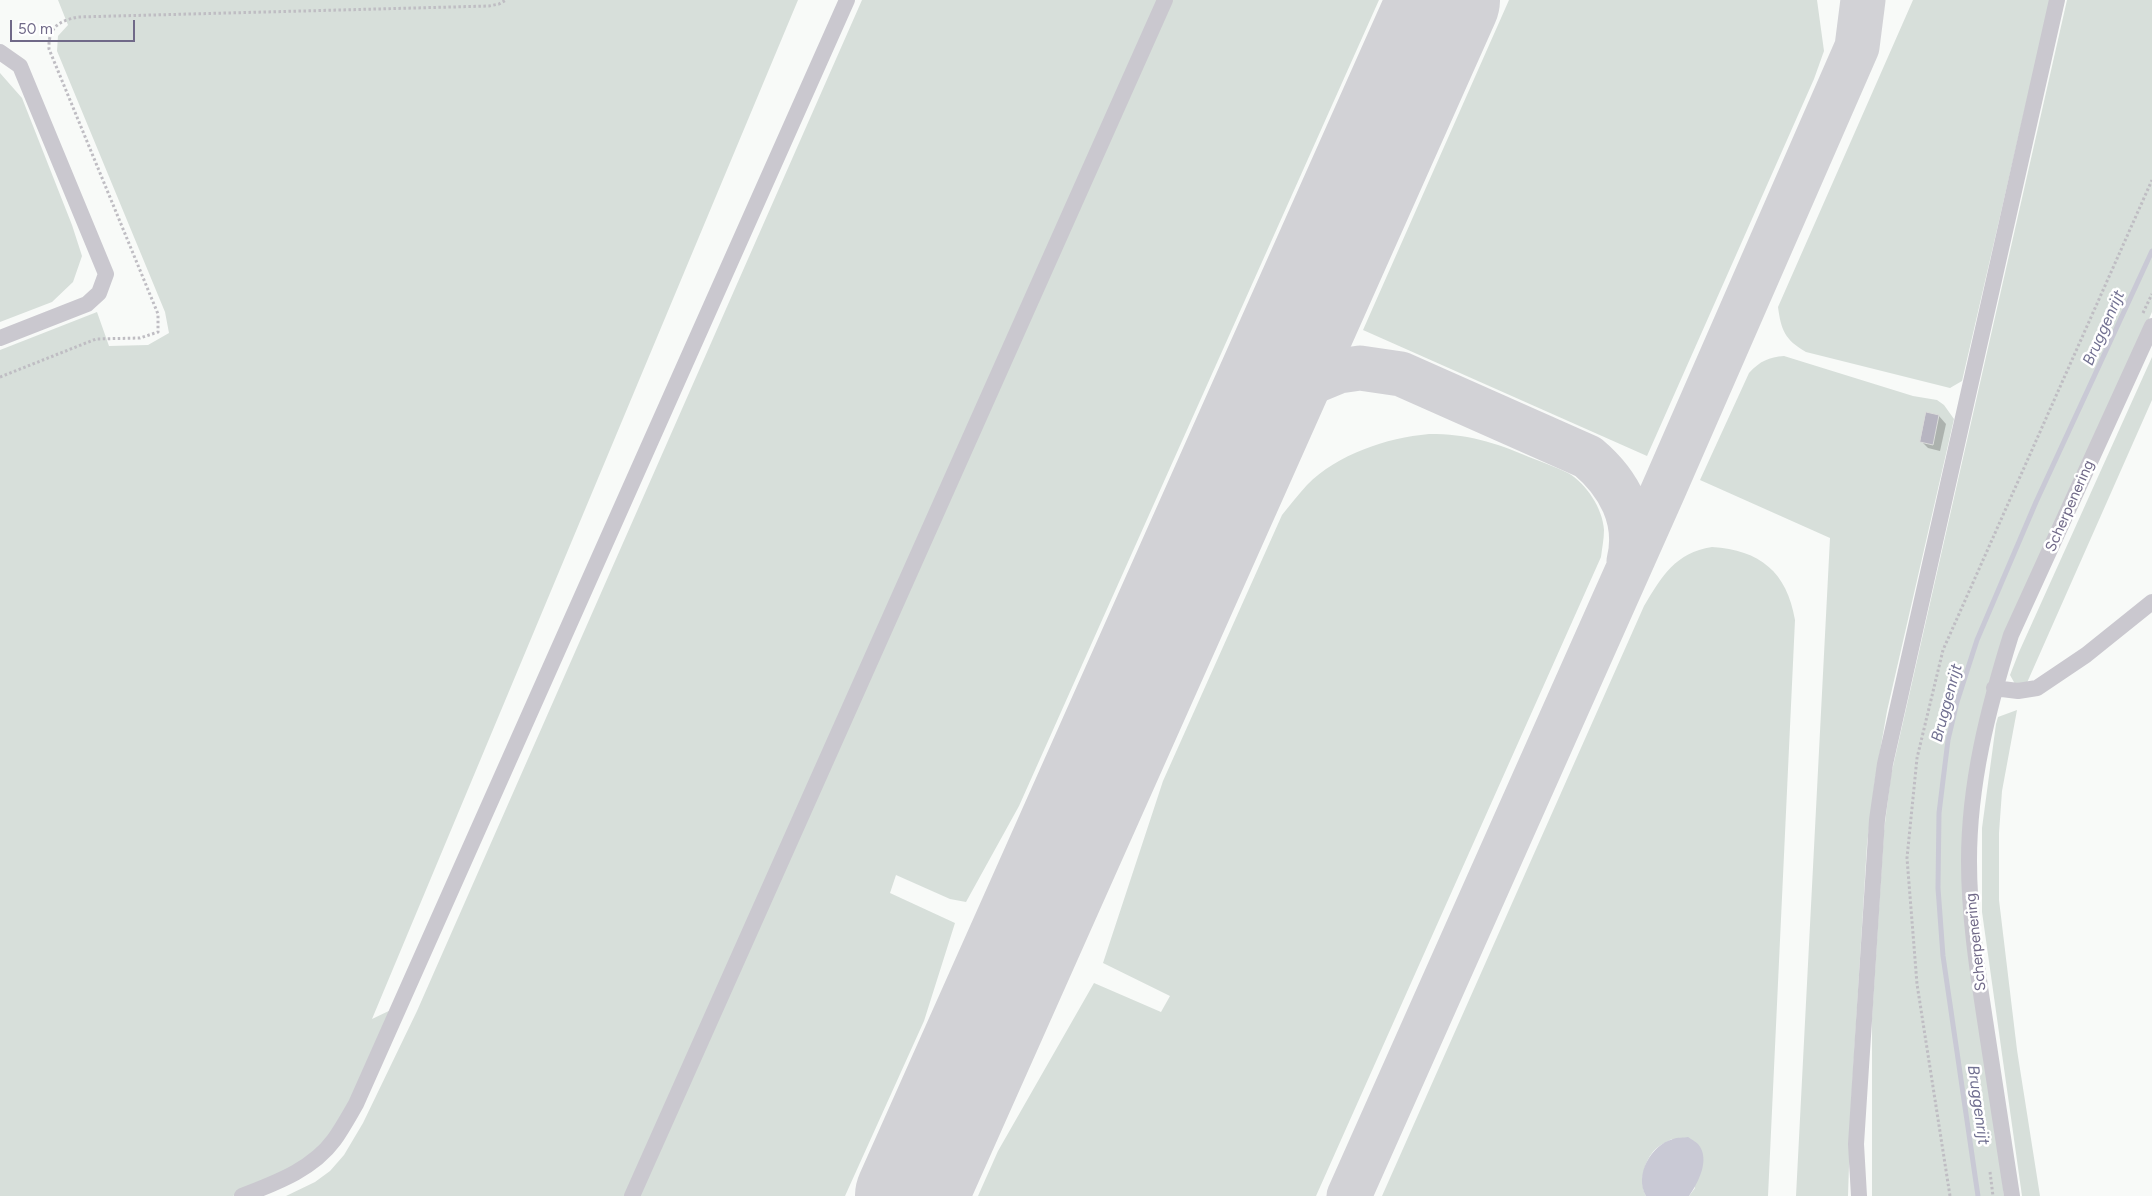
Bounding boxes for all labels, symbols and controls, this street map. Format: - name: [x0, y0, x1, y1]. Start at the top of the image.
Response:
- scale bar: [12, 10, 138, 42]
- text: 50 m: [18, 20, 53, 38]
- water label: Bruggenrijt: [2079, 288, 2129, 368]
- street label: Scherpenering: [2042, 457, 2098, 555]
- water label: Bruggenrijt: [1927, 662, 1967, 744]
- street label: Scherpenering: [1962, 892, 1990, 992]
- water label: Bruggenrijt: [1963, 1064, 1993, 1146]

